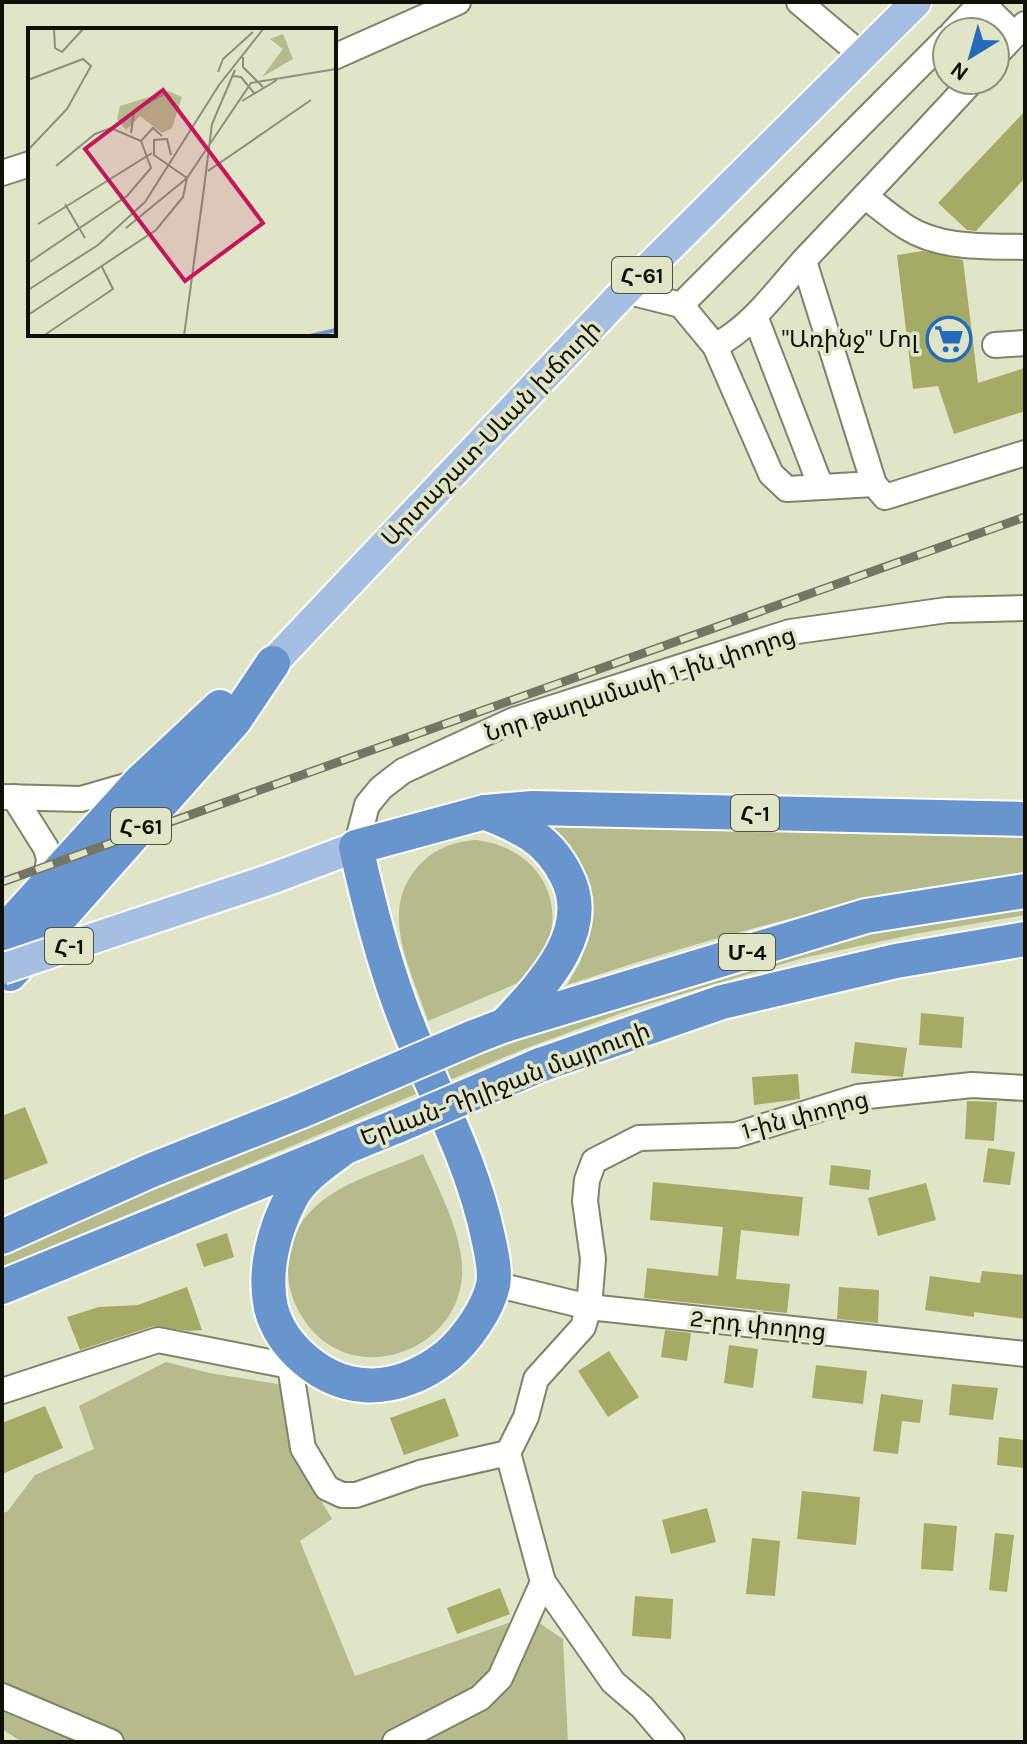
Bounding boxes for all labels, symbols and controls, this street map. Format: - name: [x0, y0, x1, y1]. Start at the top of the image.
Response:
- north arrow: [931, 16, 1011, 96]
- inset map: [28, 28, 336, 336]
- text: N: [945, 56, 974, 86]
- road number: Հ-61: [612, 257, 672, 293]
- street label: Արտաշատ-Սևան խճուղի: [376, 314, 606, 552]
- supermarket icon: "Առինջ" Մոլ: [925, 315, 973, 363]
- place label: "Առինջ" Մոլ: [782, 325, 919, 353]
- street label: Նոր թաղամասի 1-ին փողոց: [481, 621, 799, 747]
- road number: Հ-1: [731, 795, 779, 831]
- road number: Հ-61: [111, 808, 171, 844]
- road number: Հ-1: [45, 928, 93, 964]
- road number: Մ-4: [719, 934, 775, 970]
- street label: Երևան-Դիլիջան մայրուղի: [356, 1016, 654, 1152]
- street label: 1-ին փողոց: [739, 1085, 871, 1145]
- street label: 2-րդ փողոց: [688, 1304, 828, 1346]

